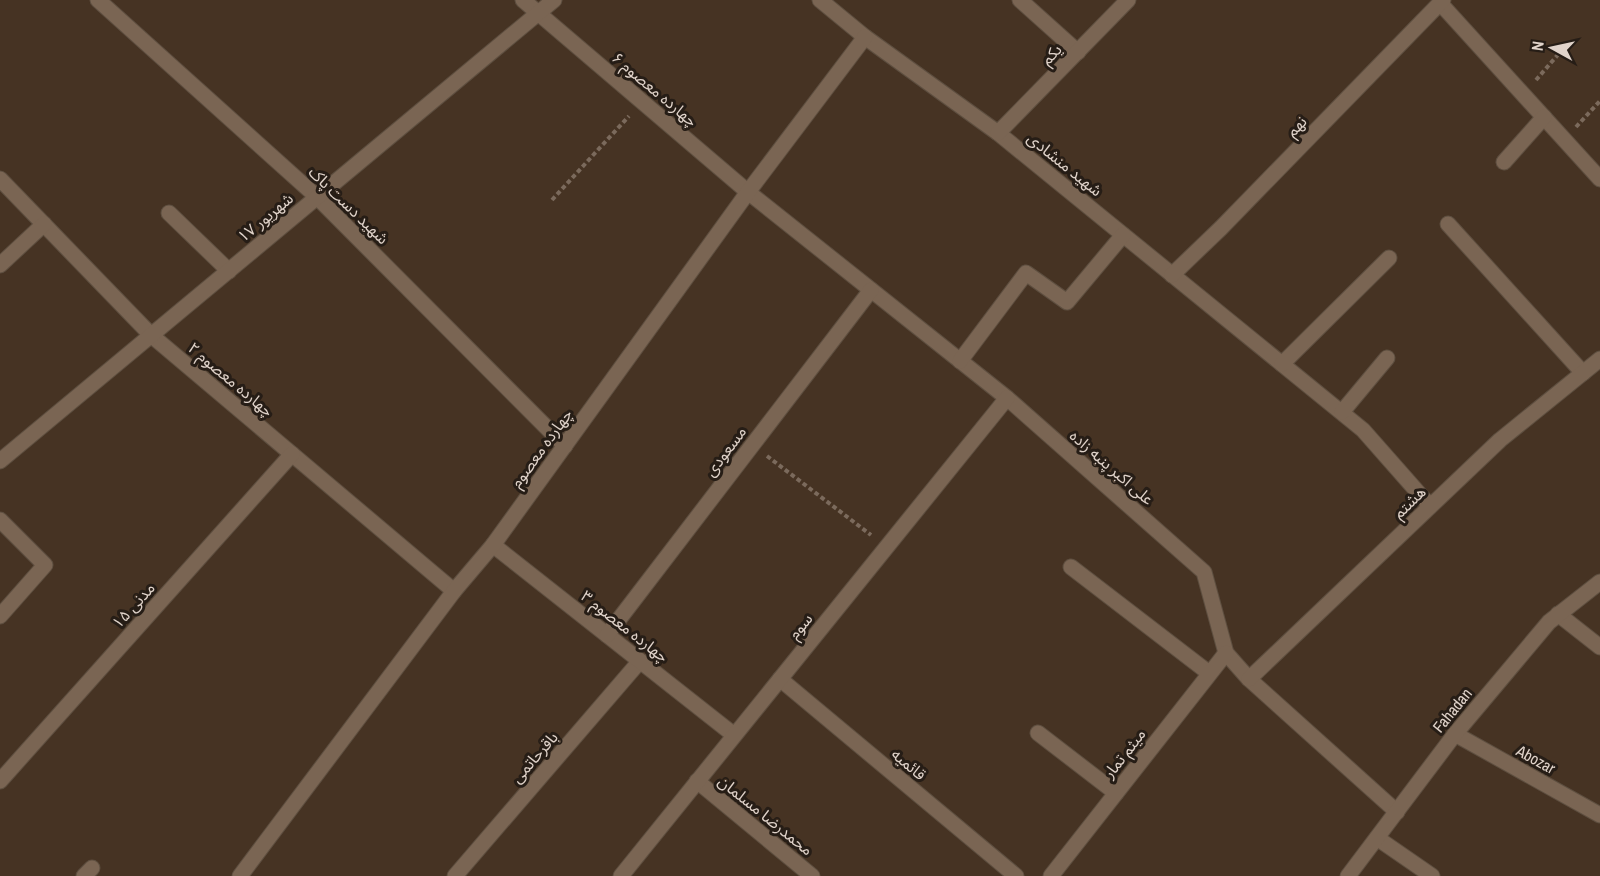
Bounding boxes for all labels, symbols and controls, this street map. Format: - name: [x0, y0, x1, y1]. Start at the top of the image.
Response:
- north arrow: [1522, 18, 1582, 78]
- street label: یکم: [1035, 38, 1068, 71]
- text: N: [1526, 40, 1549, 52]
- street label: چهارده معصوم ۶: [606, 47, 702, 133]
- street label: نهم: [1281, 111, 1313, 143]
- street label: شهید منشادی: [1023, 127, 1107, 201]
- street label: شهید دست پاک: [304, 161, 394, 249]
- street label: ۱۷ شهریور: [232, 187, 298, 247]
- street label: چهارده معصوم ۲: [182, 337, 278, 423]
- street label: چهارده معصوم: [505, 404, 579, 493]
- street label: مسعودی: [699, 421, 751, 481]
- street label: علی اکبر پنبه زاده: [1065, 424, 1159, 510]
- street label: هشتم: [1388, 481, 1432, 524]
- street label: مدنی ۱۵: [106, 577, 160, 633]
- street label: چهارده معصوم ۳: [575, 585, 673, 669]
- street label: سوم: [783, 608, 819, 645]
- street label: Fahadan: [1427, 683, 1477, 737]
- street label: میثم تمار: [1097, 724, 1152, 784]
- street label: باقرحاتمی: [505, 726, 563, 788]
- street label: Abozar: [1512, 739, 1560, 779]
- street label: قائمیه: [887, 743, 931, 785]
- street label: محمدرضا مسلمان: [714, 770, 818, 860]

